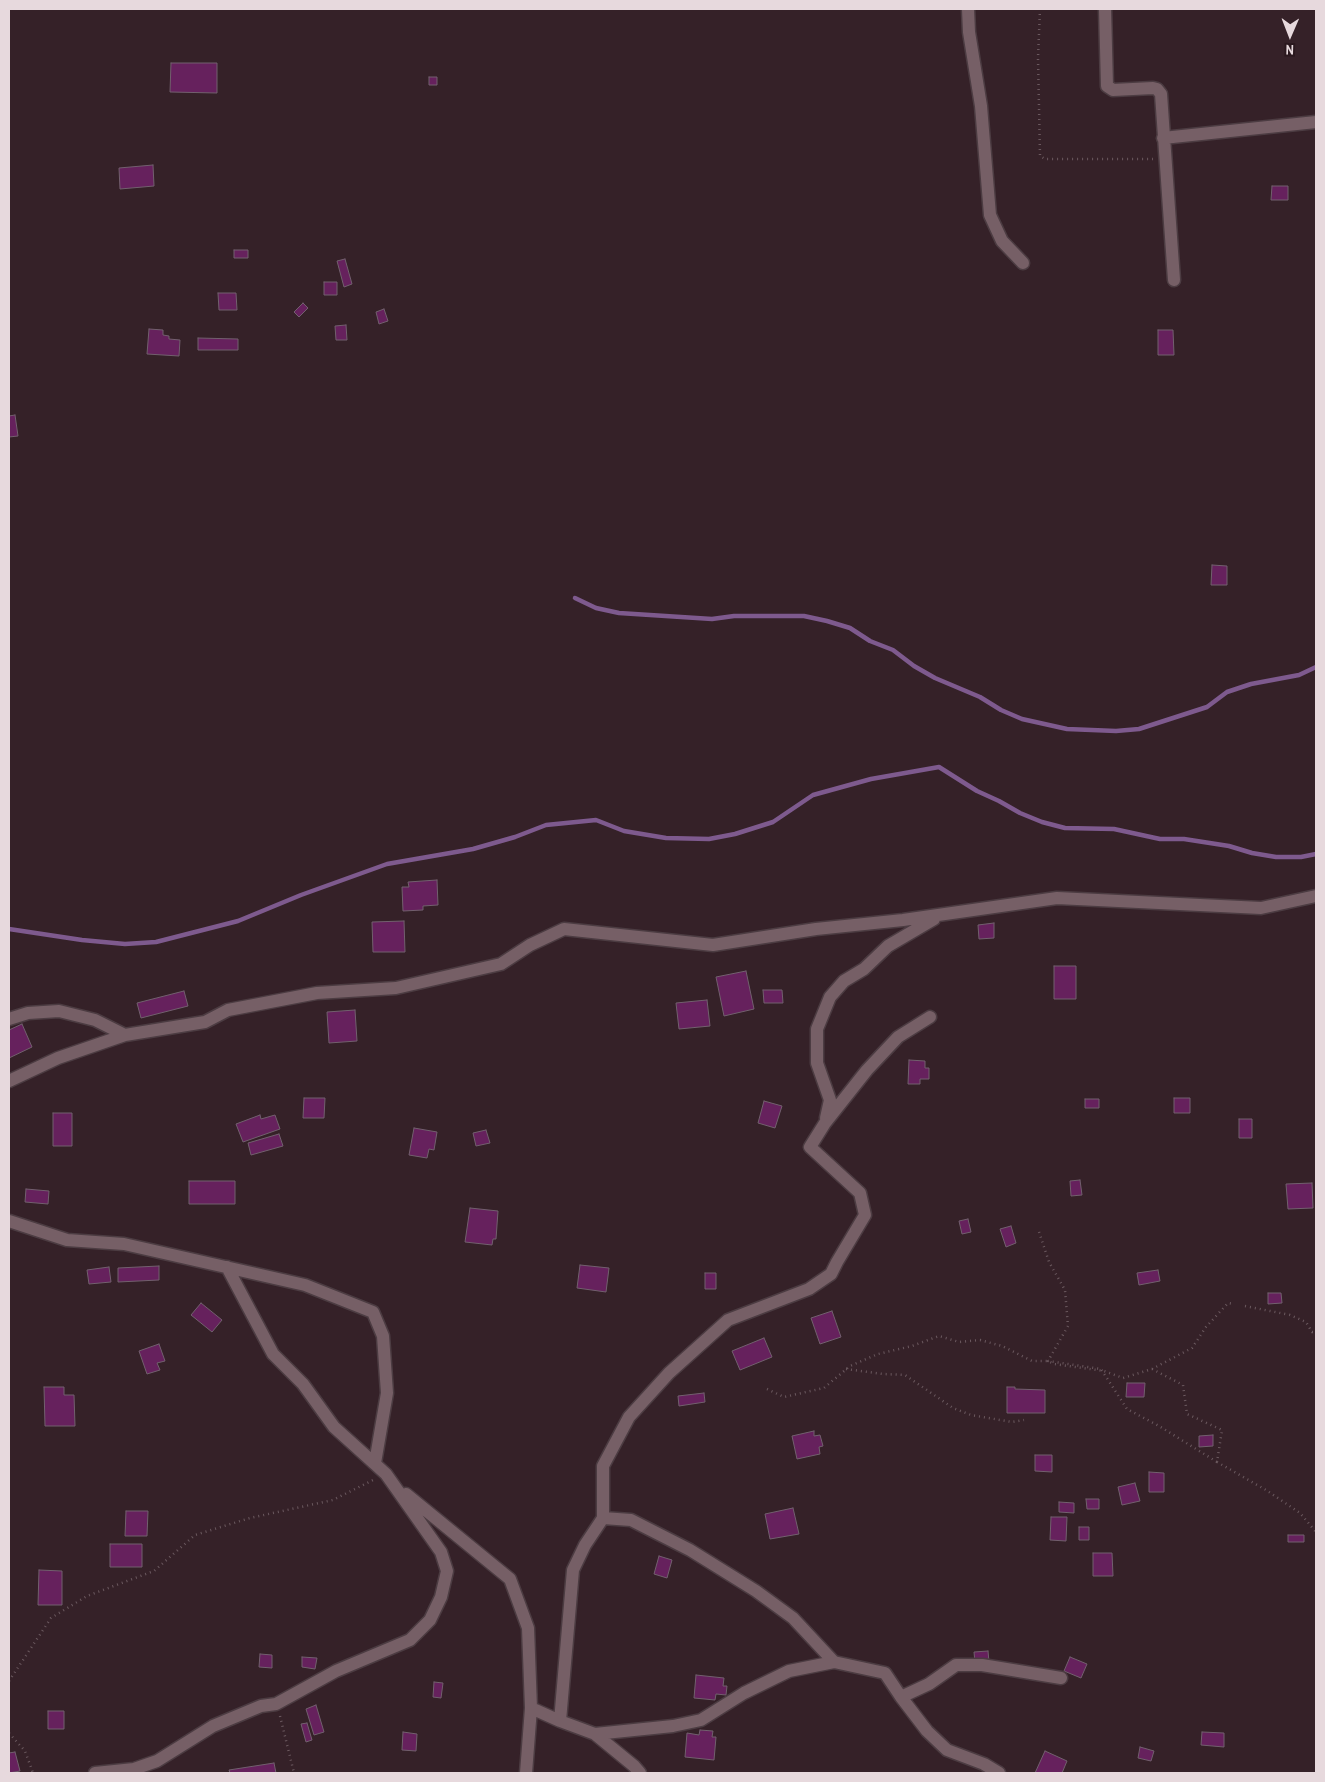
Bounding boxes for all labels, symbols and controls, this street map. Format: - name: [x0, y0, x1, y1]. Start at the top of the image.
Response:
- north arrow: [1265, 10, 1315, 60]
- text: N: [1285, 41, 1294, 59]

